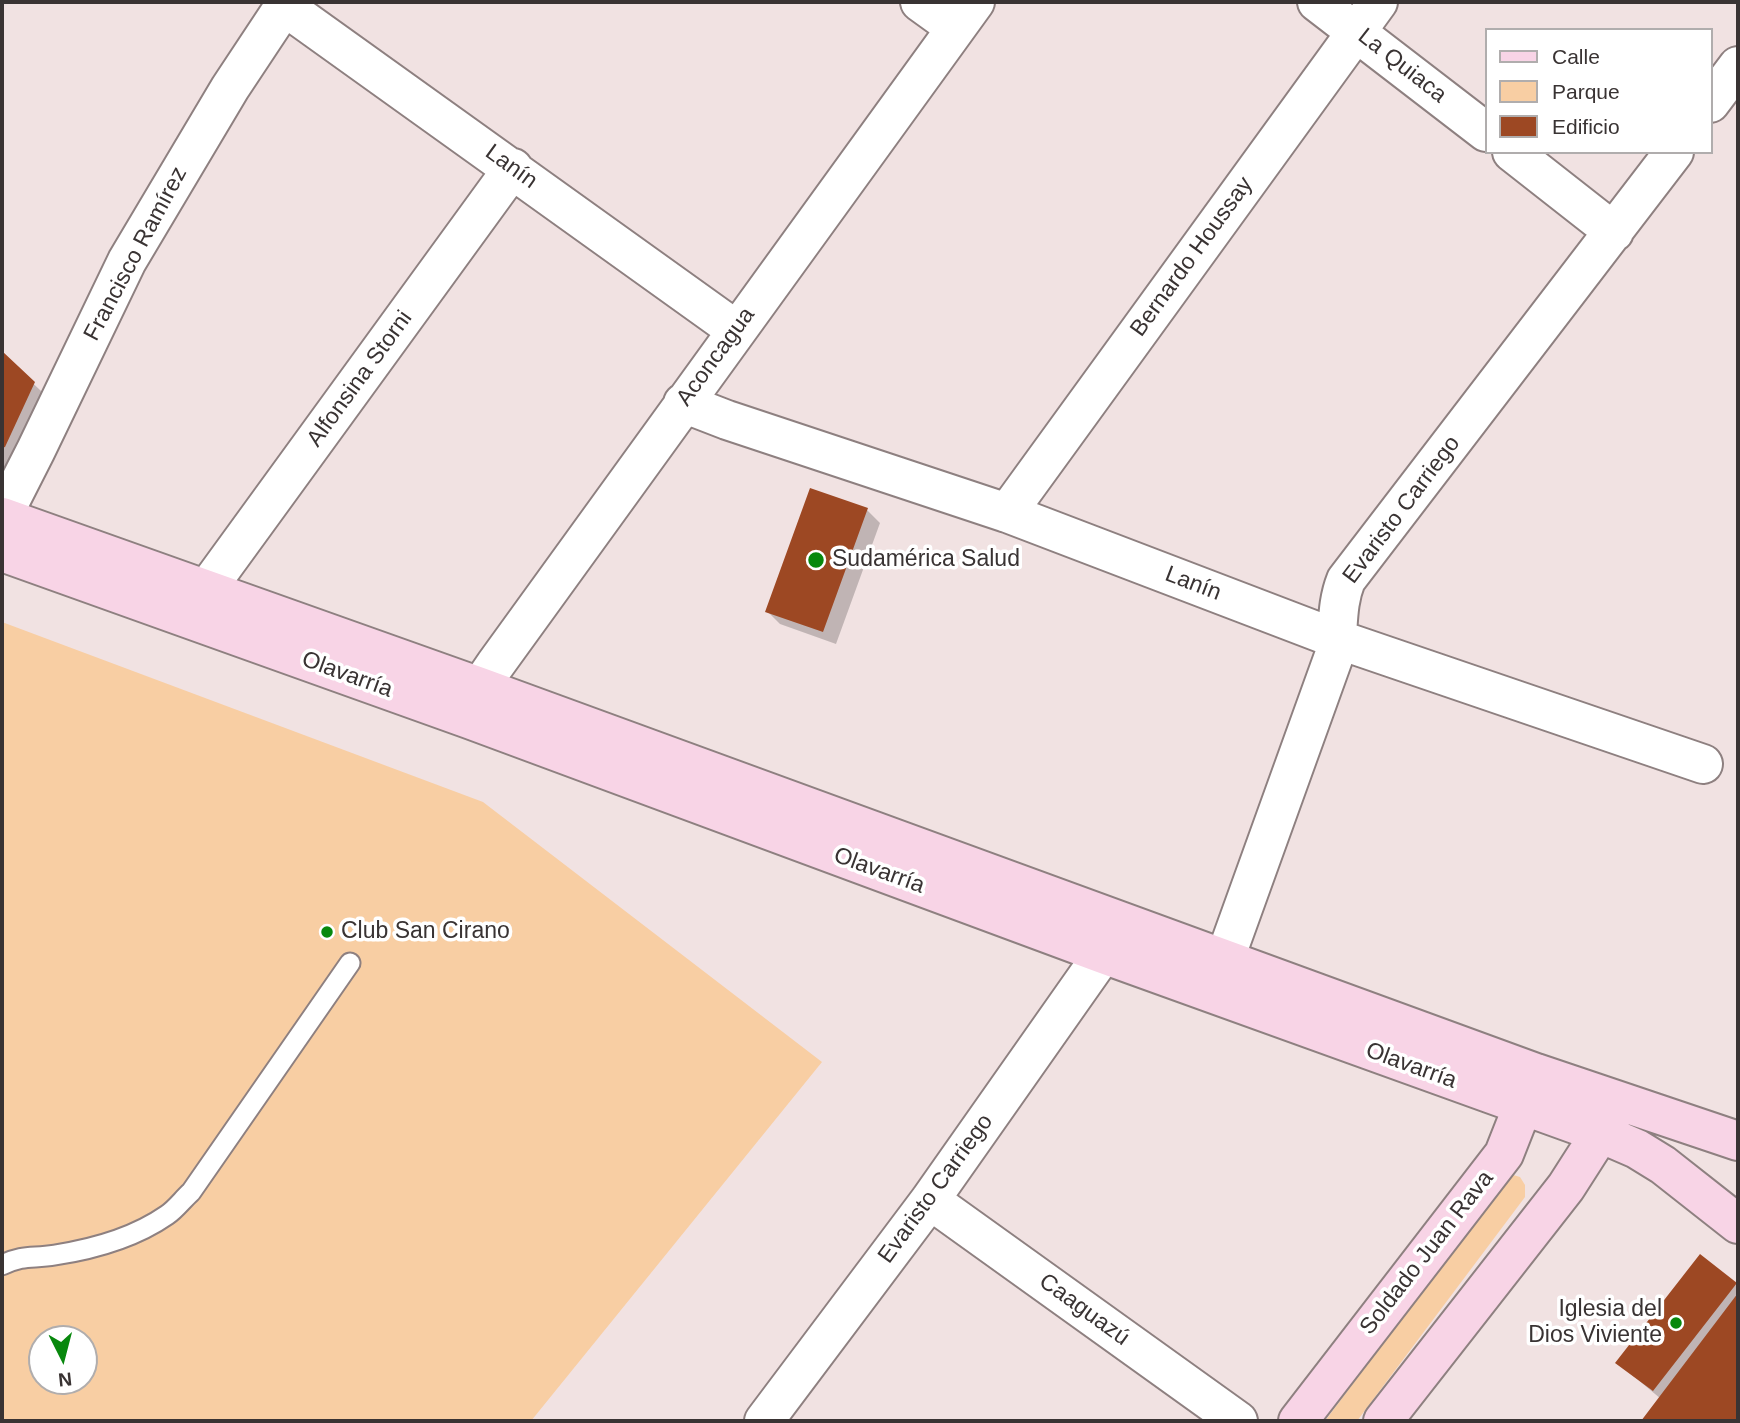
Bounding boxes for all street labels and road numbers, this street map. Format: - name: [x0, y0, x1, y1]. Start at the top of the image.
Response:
- street label: La Quiaca: [1352, 23, 1452, 109]
- street label: Lanín: [480, 139, 542, 195]
- street label: Francisco Ramírez: [79, 162, 193, 346]
- street label: Bernardo Houssay: [1125, 172, 1259, 342]
- street label: Aconcagua: [671, 302, 761, 412]
- street label: Alfonsina Storni: [301, 306, 419, 452]
- street label: Evaristo Carriego: [1338, 431, 1466, 589]
- street label: Lanín: [1161, 561, 1225, 607]
- street label: Olavarría: [298, 646, 396, 704]
- street label: Olavarría: [830, 842, 928, 900]
- street label: Olavarría: [1362, 1037, 1460, 1095]
- street label: Evaristo Carriego: [873, 1109, 999, 1269]
- street label: Soldado Juan Rava: [1354, 1165, 1500, 1341]
- street label: Caaguazú: [1033, 1268, 1135, 1352]

